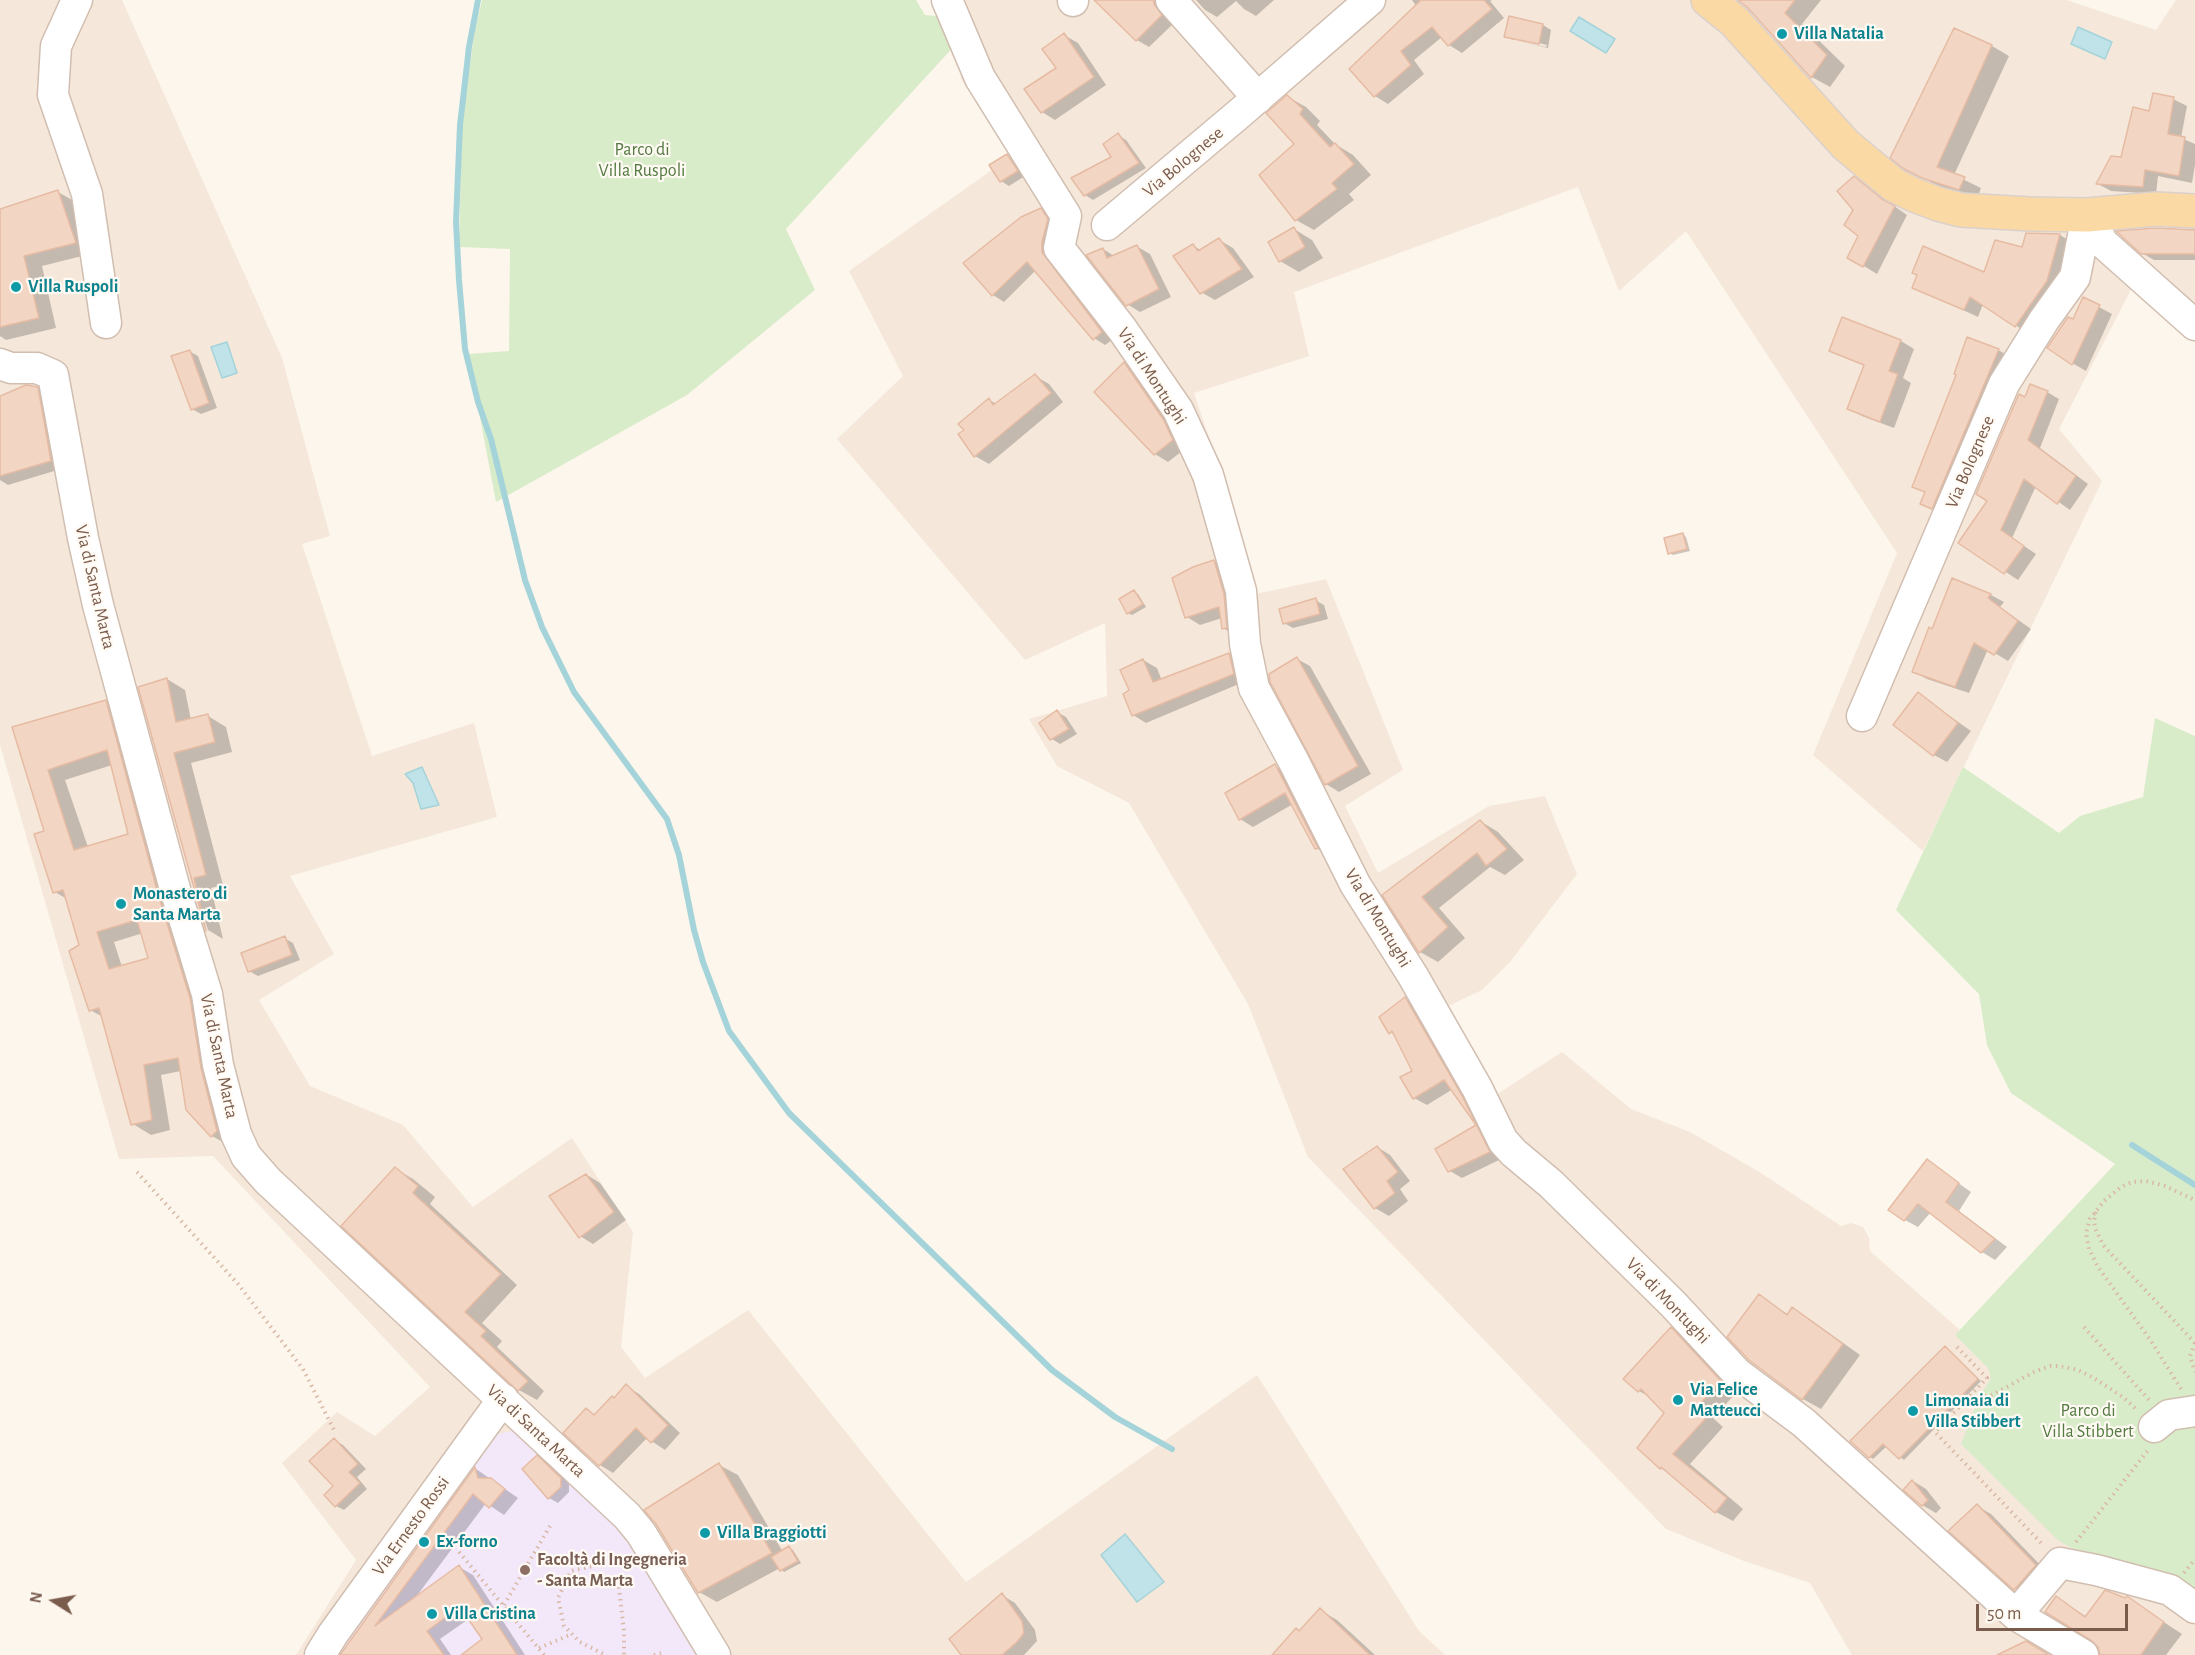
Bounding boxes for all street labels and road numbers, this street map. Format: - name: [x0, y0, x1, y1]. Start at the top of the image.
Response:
- street label: Via Bolognese: [1138, 122, 1228, 202]
- street label: Via di Montughi: [1113, 323, 1191, 429]
- street label: Via Bolognese: [1941, 412, 1999, 512]
- street label: Via di Santa Marta: [70, 523, 120, 651]
- street label: Via di Montughi: [1340, 865, 1416, 971]
- street label: Via di Santa Marta: [195, 992, 243, 1120]
- street label: Via di Montughi: [1621, 1253, 1715, 1349]
- street label: Via di Santa Marta: [482, 1380, 590, 1482]
- street label: Via Ernesto Rossi: [368, 1472, 454, 1580]

